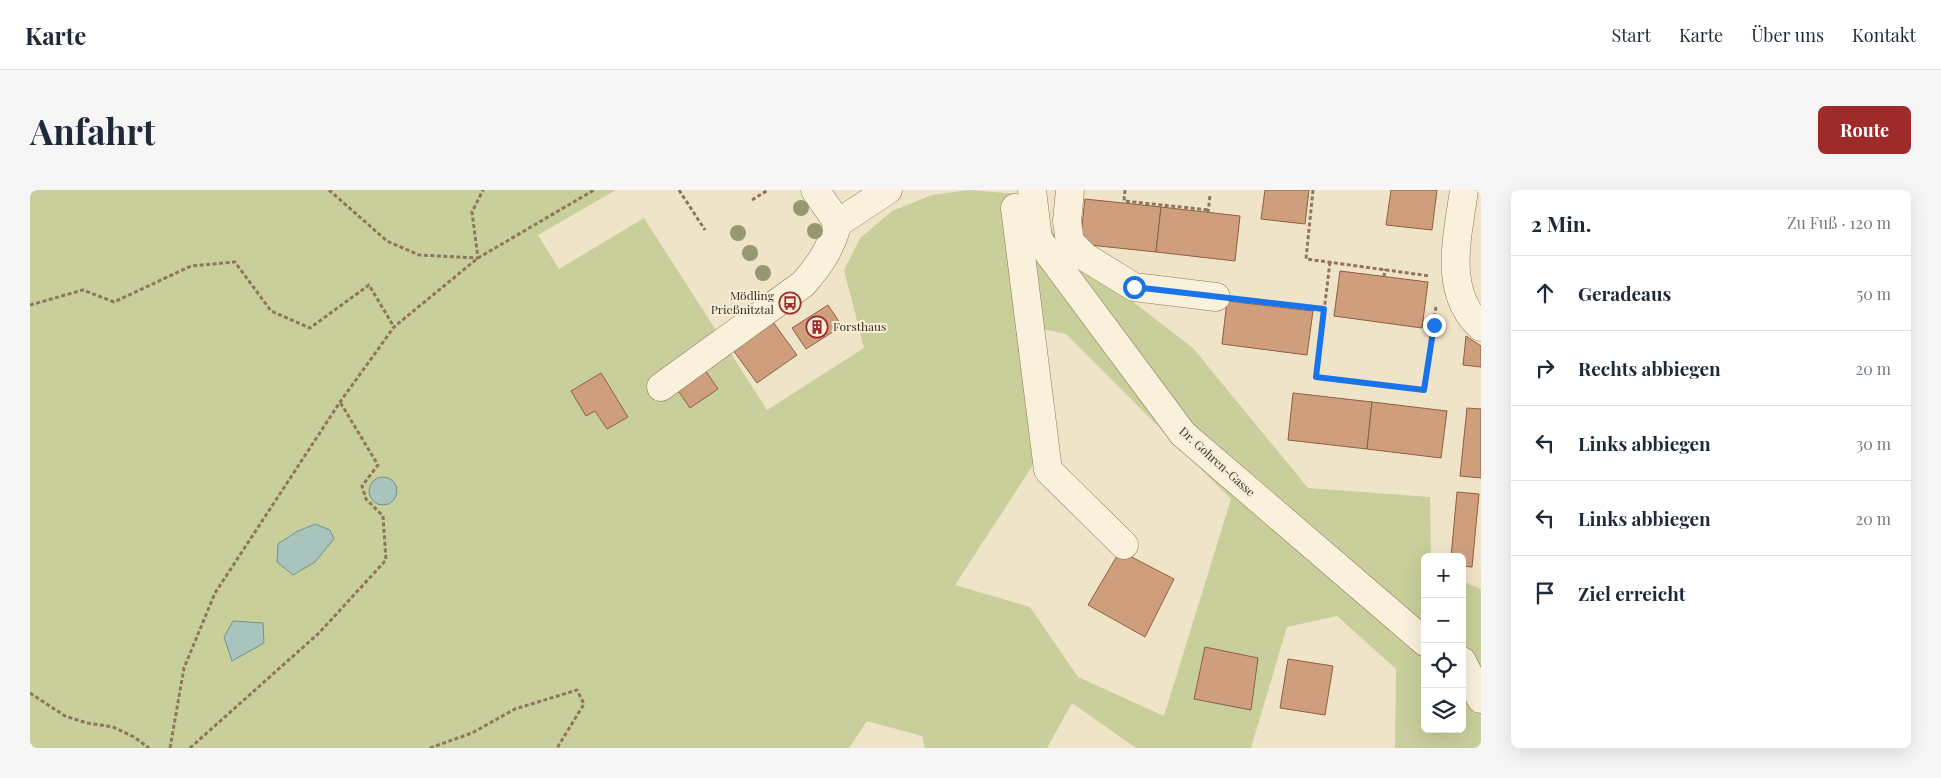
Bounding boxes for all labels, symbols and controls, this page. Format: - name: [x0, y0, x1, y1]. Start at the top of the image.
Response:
- text: Karte: [25, 19, 86, 51]
- text: Start: [1611, 23, 1651, 47]
- text: Karte: [1679, 23, 1723, 47]
- text: Über uns: [1751, 23, 1824, 47]
- text: Kontakt: [1852, 23, 1916, 47]
- button: Route: [1818, 106, 1911, 154]
- text: Anfahrt: [30, 107, 155, 154]
- text: 2 Min.: [1531, 209, 1591, 237]
- text: Zu Fuß · 120 m: [1787, 212, 1891, 233]
- route start: [1123, 276, 1146, 299]
- icon: ahead: [1531, 279, 1559, 307]
- text: Geradeaus: [1578, 280, 1671, 306]
- text: 50 m: [1857, 283, 1891, 304]
- place label: Mödling Prießnitztal: [711, 287, 775, 317]
- bus stop icon: Mödling Prießnitztal: [778, 291, 802, 315]
- route end: [1423, 314, 1446, 337]
- building icon: Forsthaus: [805, 315, 829, 339]
- place label: Forsthaus: [833, 318, 886, 334]
- icon: right: [1531, 354, 1559, 382]
- text: Rechts abbiegen: [1578, 355, 1721, 381]
- text: 20 m: [1856, 358, 1891, 379]
- street label: Dr. Gohren-Gasse: [1176, 423, 1259, 500]
- icon: left: [1531, 429, 1559, 457]
- text: Links abbiegen: [1578, 430, 1711, 456]
- text: 30 m: [1856, 433, 1891, 454]
- icon: left: [1531, 504, 1559, 532]
- text: Links abbiegen: [1578, 505, 1711, 531]
- text: 20 m: [1856, 508, 1891, 529]
- map controls: [1421, 553, 1466, 733]
- button: +: [1421, 553, 1466, 598]
- icon: arrive: [1531, 579, 1559, 607]
- text: Ziel erreicht: [1578, 580, 1686, 606]
- button: −: [1421, 598, 1466, 643]
- button: locate: [1421, 643, 1466, 688]
- button: layers: [1421, 688, 1466, 733]

